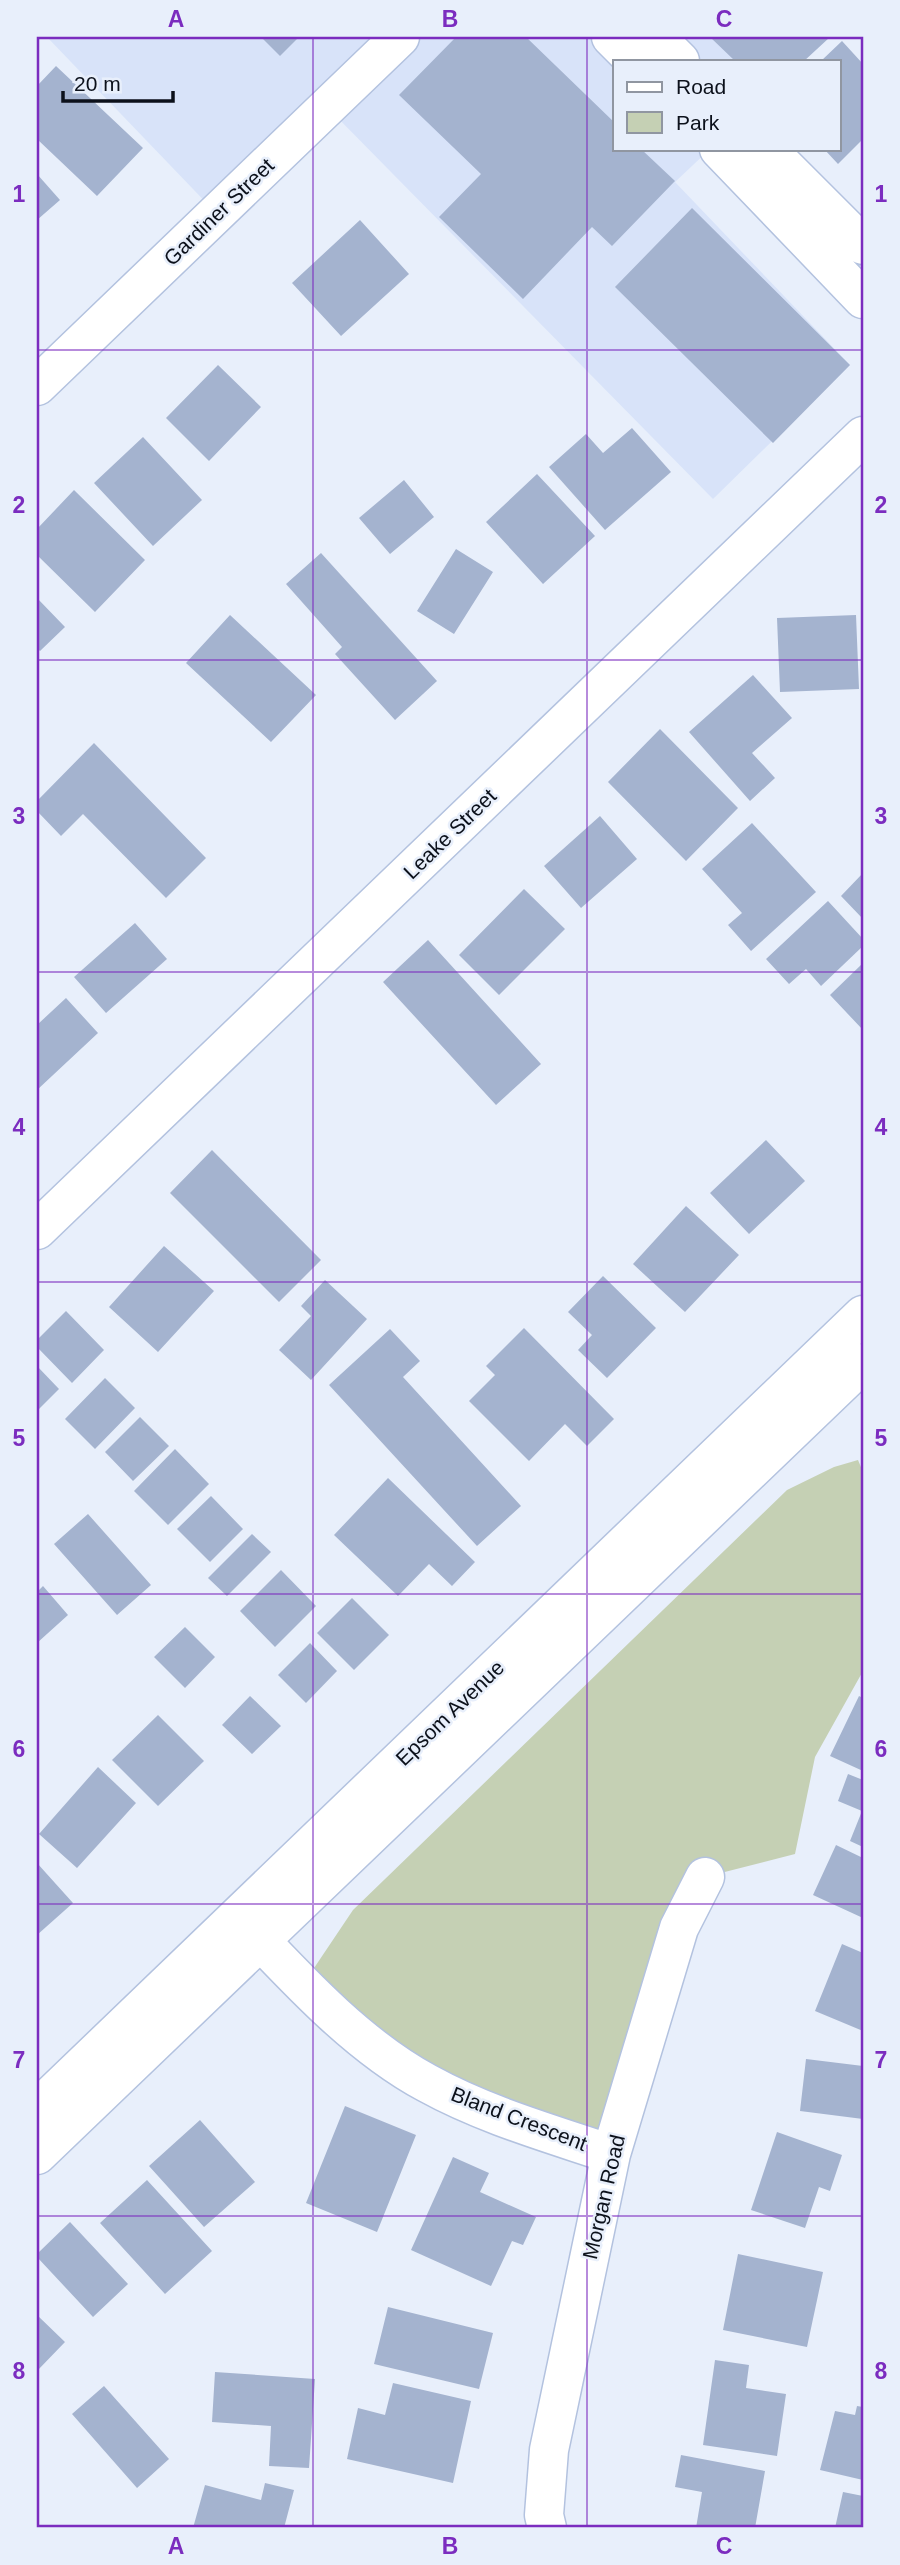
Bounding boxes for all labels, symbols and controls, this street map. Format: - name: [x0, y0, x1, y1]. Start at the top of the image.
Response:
- text: A: [168, 6, 184, 32]
- text: B: [442, 6, 458, 32]
- text: C: [716, 6, 732, 32]
- scale bar: [63, 60, 173, 104]
- legend: [613, 60, 841, 150]
- text: 20 m: [74, 72, 121, 95]
- text: Road: [676, 75, 726, 98]
- text: Park: [676, 111, 720, 134]
- street label: Gardiner Street: [159, 153, 278, 270]
- text: 1: [13, 181, 26, 207]
- text: 1: [875, 181, 888, 207]
- text: 2: [13, 492, 25, 518]
- text: 2: [875, 492, 887, 518]
- street label: Leake Street: [399, 784, 501, 883]
- text: 3: [13, 803, 25, 829]
- text: 3: [875, 803, 887, 829]
- text: 4: [13, 1114, 26, 1140]
- text: 4: [875, 1114, 888, 1140]
- text: 5: [13, 1425, 26, 1451]
- text: 5: [875, 1425, 888, 1451]
- street label: Epsom Avenue: [391, 1655, 508, 1770]
- text: 6: [13, 1736, 25, 1762]
- text: 6: [875, 1736, 887, 1762]
- text: 7: [13, 2047, 25, 2073]
- text: 7: [875, 2047, 887, 2073]
- street label: Bland Crescent: [448, 2082, 590, 2155]
- street label: Morgan Road: [578, 2132, 629, 2261]
- text: 8: [13, 2358, 26, 2384]
- text: 8: [875, 2358, 888, 2384]
- text: A: [168, 2533, 184, 2559]
- text: B: [442, 2533, 458, 2559]
- text: C: [716, 2533, 732, 2559]

